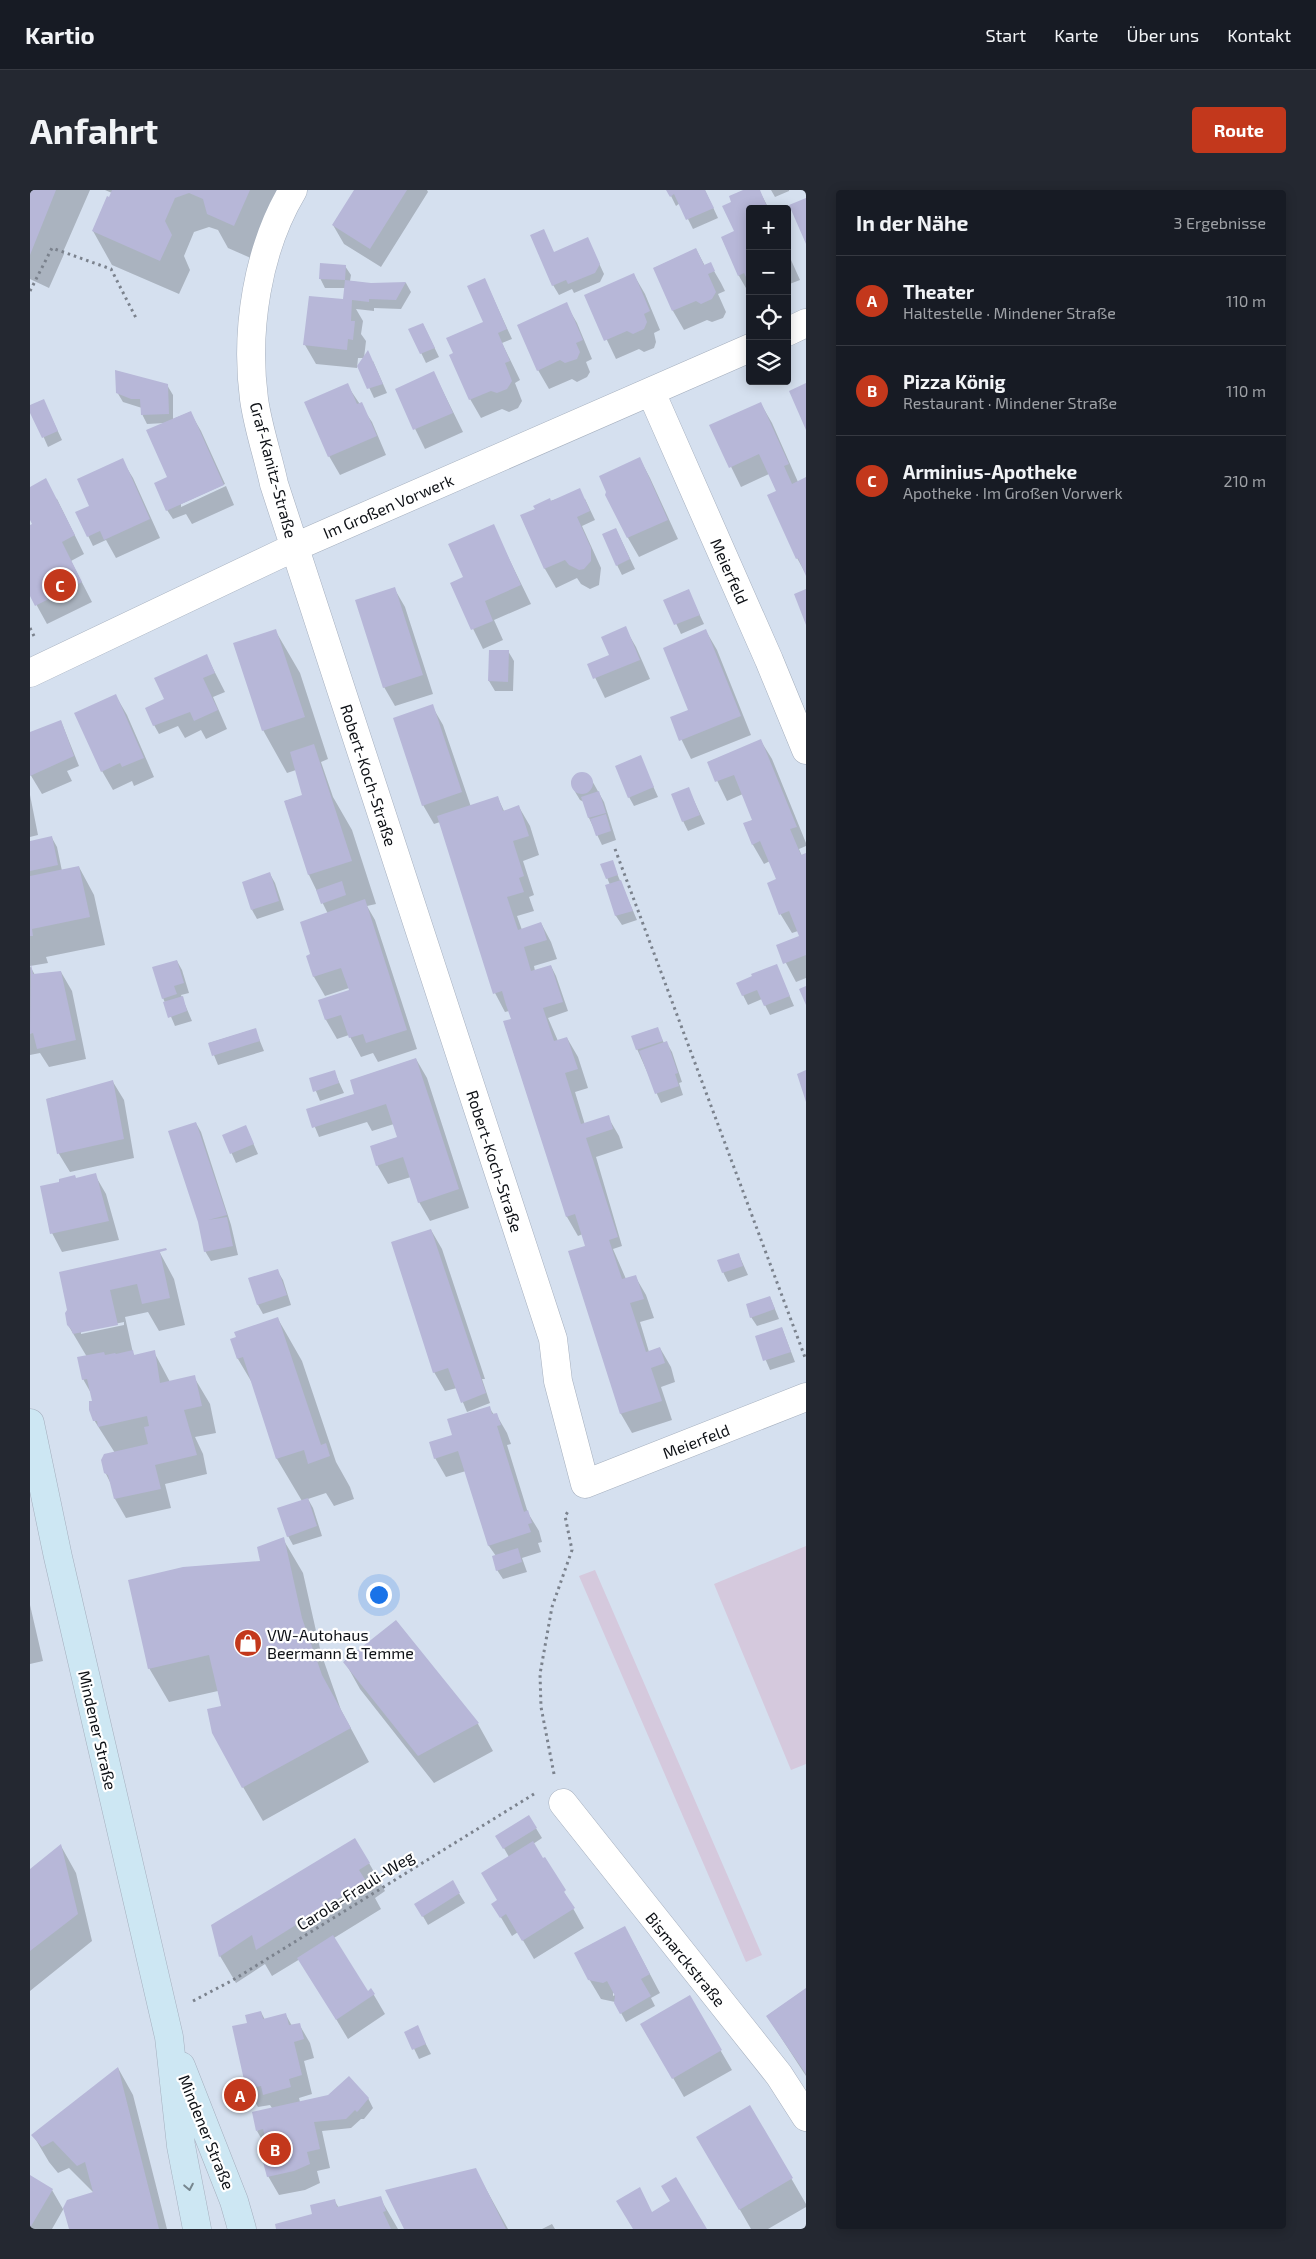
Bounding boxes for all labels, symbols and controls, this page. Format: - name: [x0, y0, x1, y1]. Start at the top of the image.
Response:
- text: Kartio: [25, 20, 95, 49]
- text: Start: [985, 24, 1026, 46]
- text: Karte: [1054, 24, 1099, 46]
- text: Über uns: [1127, 24, 1199, 46]
- text: Kontakt: [1227, 24, 1291, 46]
- button: Route: [1192, 107, 1286, 153]
- text: Anfahrt: [30, 109, 158, 151]
- map controls: [746, 205, 791, 385]
- button: +: [746, 205, 791, 250]
- text: In der Nähe: [856, 210, 968, 235]
- text: 3 Ergebnisse: [1174, 213, 1266, 232]
- button: −: [746, 250, 791, 295]
- text: Theater: [903, 280, 974, 303]
- text: A: [867, 291, 877, 310]
- text: 110 m: [1226, 291, 1266, 310]
- button: locate: [746, 295, 791, 340]
- text: Haltestelle · Mindener Straße: [903, 303, 1116, 322]
- button: layers: [746, 340, 791, 385]
- text: Pizza König: [903, 370, 1006, 393]
- text: B: [867, 381, 877, 400]
- text: 110 m: [1226, 381, 1266, 400]
- text: Restaurant · Mindener Straße: [903, 393, 1117, 412]
- street label: Graf-Kanitz-Straße: [247, 400, 301, 540]
- text: Arminius-Apotheke: [903, 460, 1077, 483]
- street label: Im Großen Vorwerk: [320, 470, 456, 542]
- text: C: [867, 471, 877, 490]
- text: 210 m: [1223, 471, 1266, 490]
- text: Apotheke · Im Großen Vorwerk: [903, 483, 1123, 502]
- street label: Meierfeld: [707, 535, 753, 607]
- pin: C: [44, 566, 76, 604]
- street label: Robert-Koch-Straße: [337, 702, 401, 848]
- street label: Robert-Koch-Straße: [463, 1088, 527, 1234]
- street label: Meierfeld: [660, 1420, 732, 1462]
- your location: [366, 1582, 392, 1608]
- place label: VW-Autohaus Beermann & Temme: [267, 1625, 414, 1662]
- shop icon: VW-Autohaus Beermann & Temme: [233, 1628, 263, 1658]
- street label: Mindener Straße: [75, 1668, 121, 1792]
- street label: Carola-Frauli-Weg: [293, 1846, 417, 1934]
- street label: Bismarckstraße: [642, 1908, 730, 2010]
- street label: Mindener Straße: [175, 2072, 239, 2192]
- pin: A: [224, 2076, 256, 2114]
- pin: B: [259, 2130, 291, 2168]
- one-way arrow: [184, 2183, 194, 2192]

